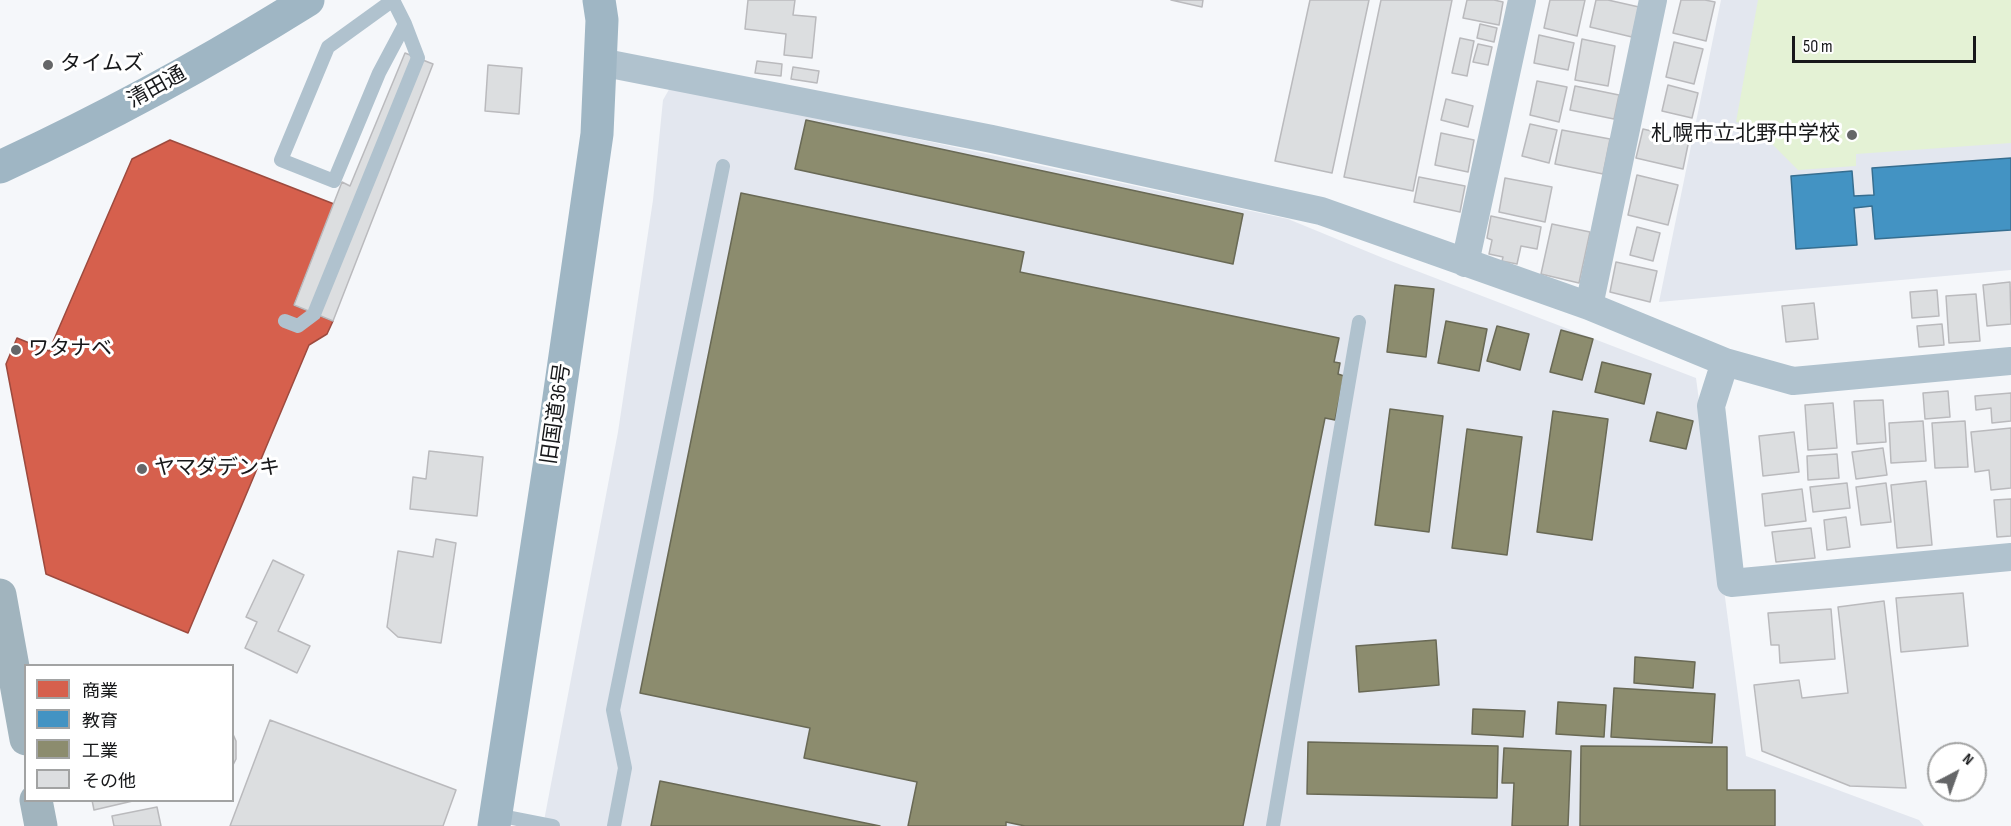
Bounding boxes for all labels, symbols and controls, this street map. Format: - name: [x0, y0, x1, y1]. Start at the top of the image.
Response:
- scale bar: [1795, 24, 1980, 62]
- text: 50 m: [1803, 36, 1833, 57]
- place label: タイムズ: [60, 52, 144, 78]
- marker: タイムズ: [41, 58, 55, 72]
- street label: 清田通: [123, 62, 191, 114]
- place label: 札幌市立北野中学校: [1651, 122, 1840, 148]
- marker: 札幌市立北野中学校: [1845, 128, 1859, 142]
- place label: ワタナベ: [28, 337, 112, 363]
- marker: ワタナベ: [9, 343, 23, 357]
- street label: 旧国道36号: [537, 362, 577, 466]
- place label: ヤマダデンキ: [154, 456, 280, 482]
- marker: ヤマダデンキ: [135, 462, 149, 476]
- legend: [24, 664, 234, 802]
- text: 商業: [82, 681, 118, 702]
- text: 教育: [82, 711, 118, 732]
- text: 工業: [82, 741, 118, 762]
- north arrow: [1927, 742, 1987, 802]
- text: N: [1958, 750, 1977, 770]
- text: その他: [82, 771, 136, 792]

